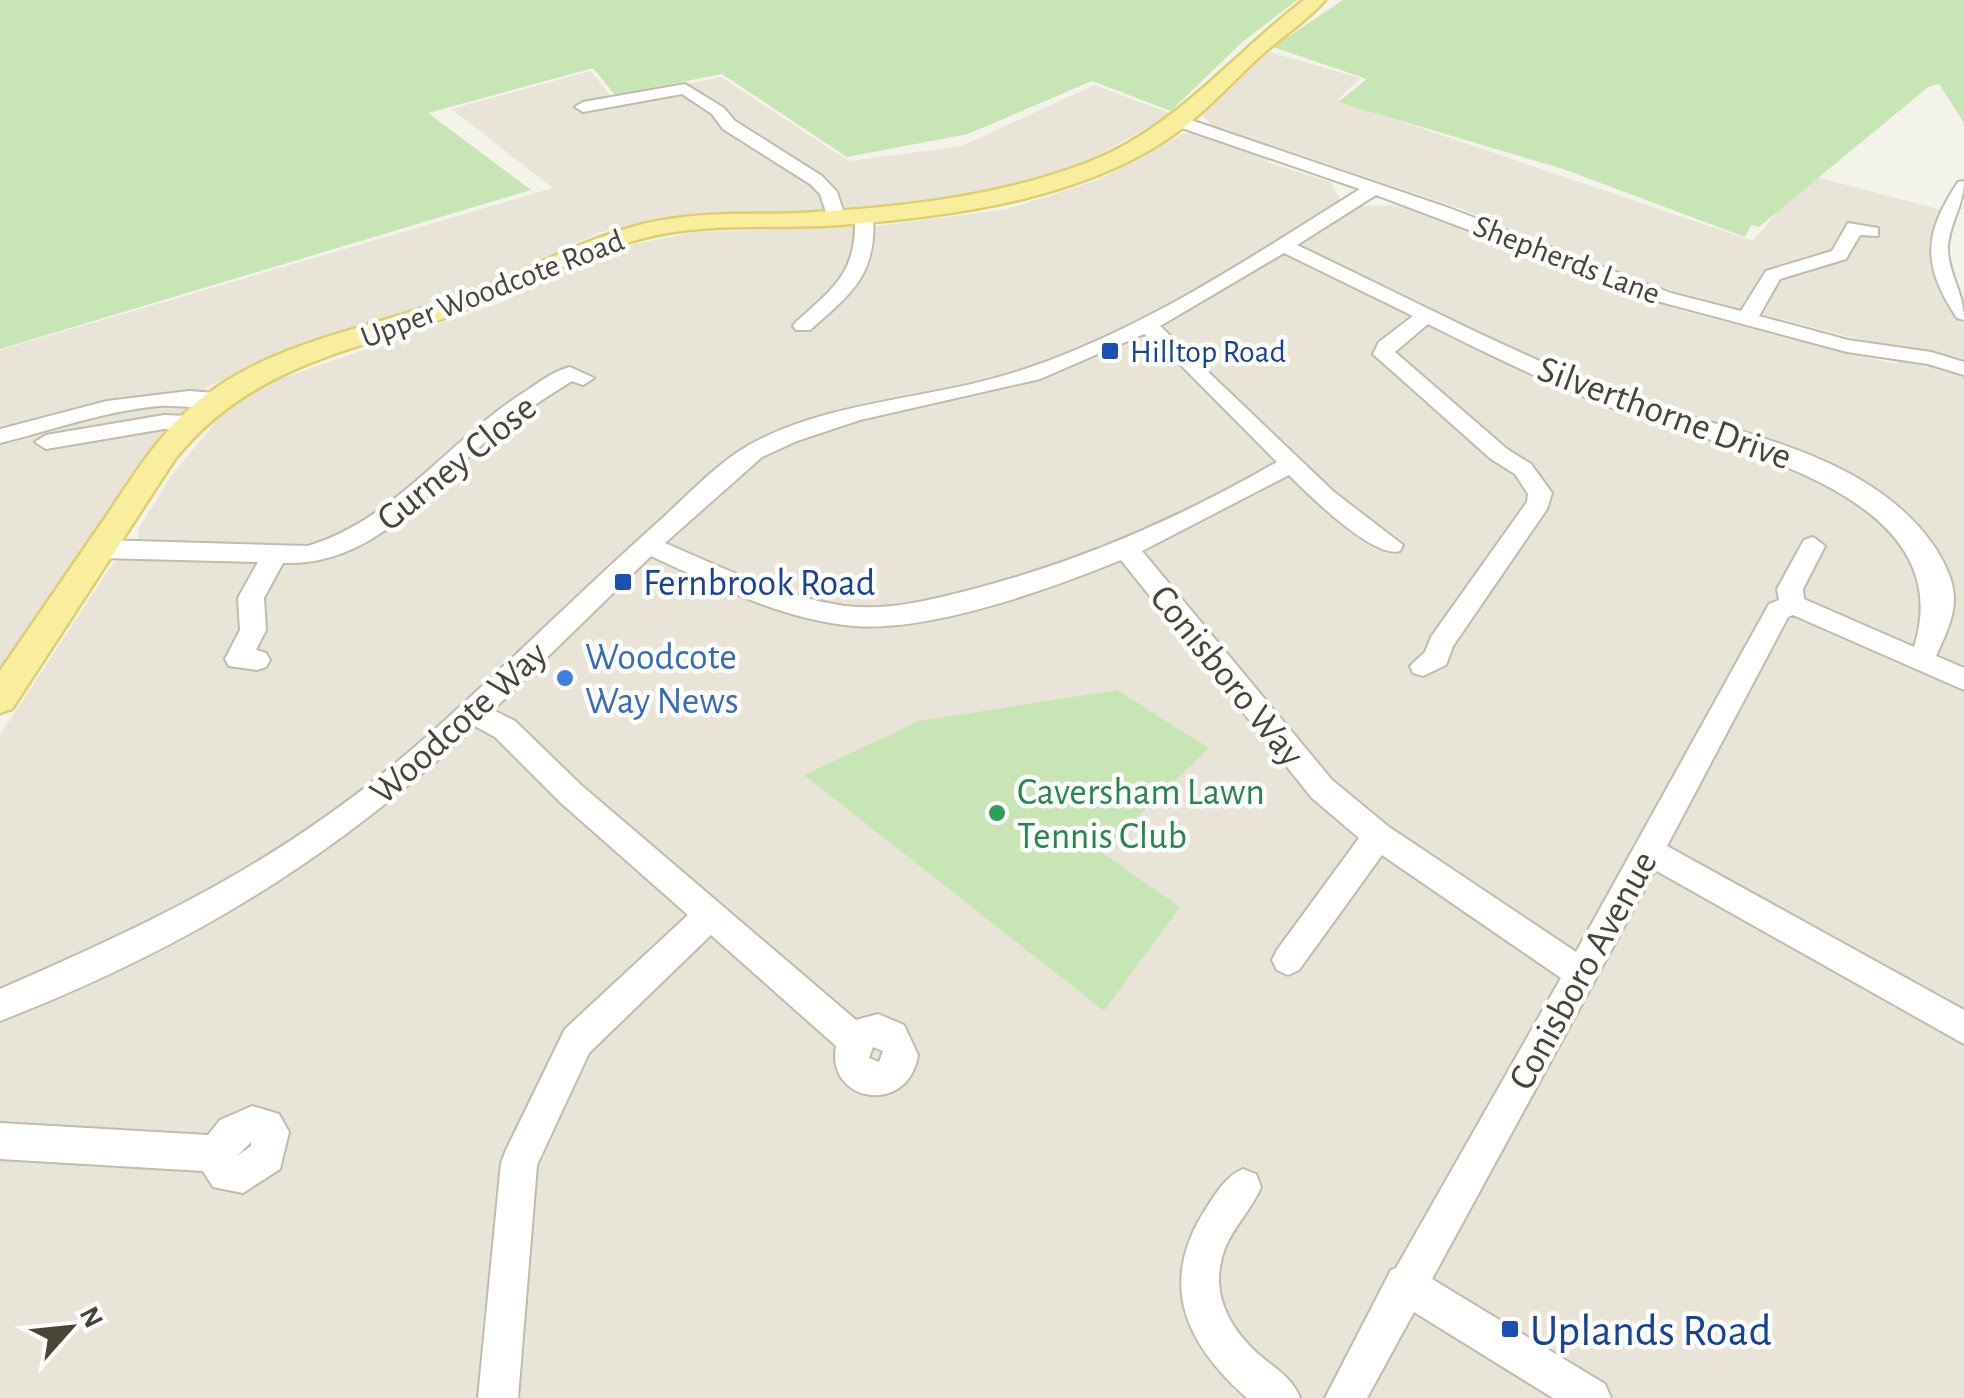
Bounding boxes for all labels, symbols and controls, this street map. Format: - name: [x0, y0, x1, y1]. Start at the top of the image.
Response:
- street label: Shepherds Lane: [1469, 210, 1664, 310]
- street label: Upper Woodcote Road: [356, 224, 628, 354]
- place label: Hilltop Road: [1130, 336, 1286, 368]
- marker: Hilltop Road: [1099, 340, 1121, 362]
- street label: Silverthorne Drive: [1533, 350, 1796, 477]
- street label: Gurney Close: [371, 388, 544, 539]
- place label: Fernbrook Road: [643, 565, 875, 603]
- marker: Fernbrook Road: [612, 571, 634, 593]
- street label: Conisboro Way: [1142, 579, 1311, 774]
- street label: Woodcote Way: [364, 635, 555, 812]
- place label: Woodcote Way News: [585, 639, 739, 721]
- marker: Woodcote Way News: [554, 667, 576, 689]
- place label: Caversham Lawn Tennis Club: [1017, 774, 1265, 856]
- marker: Caversham Lawn Tennis Club: [986, 802, 1008, 824]
- street label: Conisboro Avenue: [1503, 845, 1665, 1096]
- north arrow: [20, 1278, 120, 1378]
- text: N: [74, 1303, 107, 1333]
- place label: Uplands Road: [1530, 1309, 1772, 1354]
- marker: Uplands Road: [1499, 1318, 1521, 1340]

